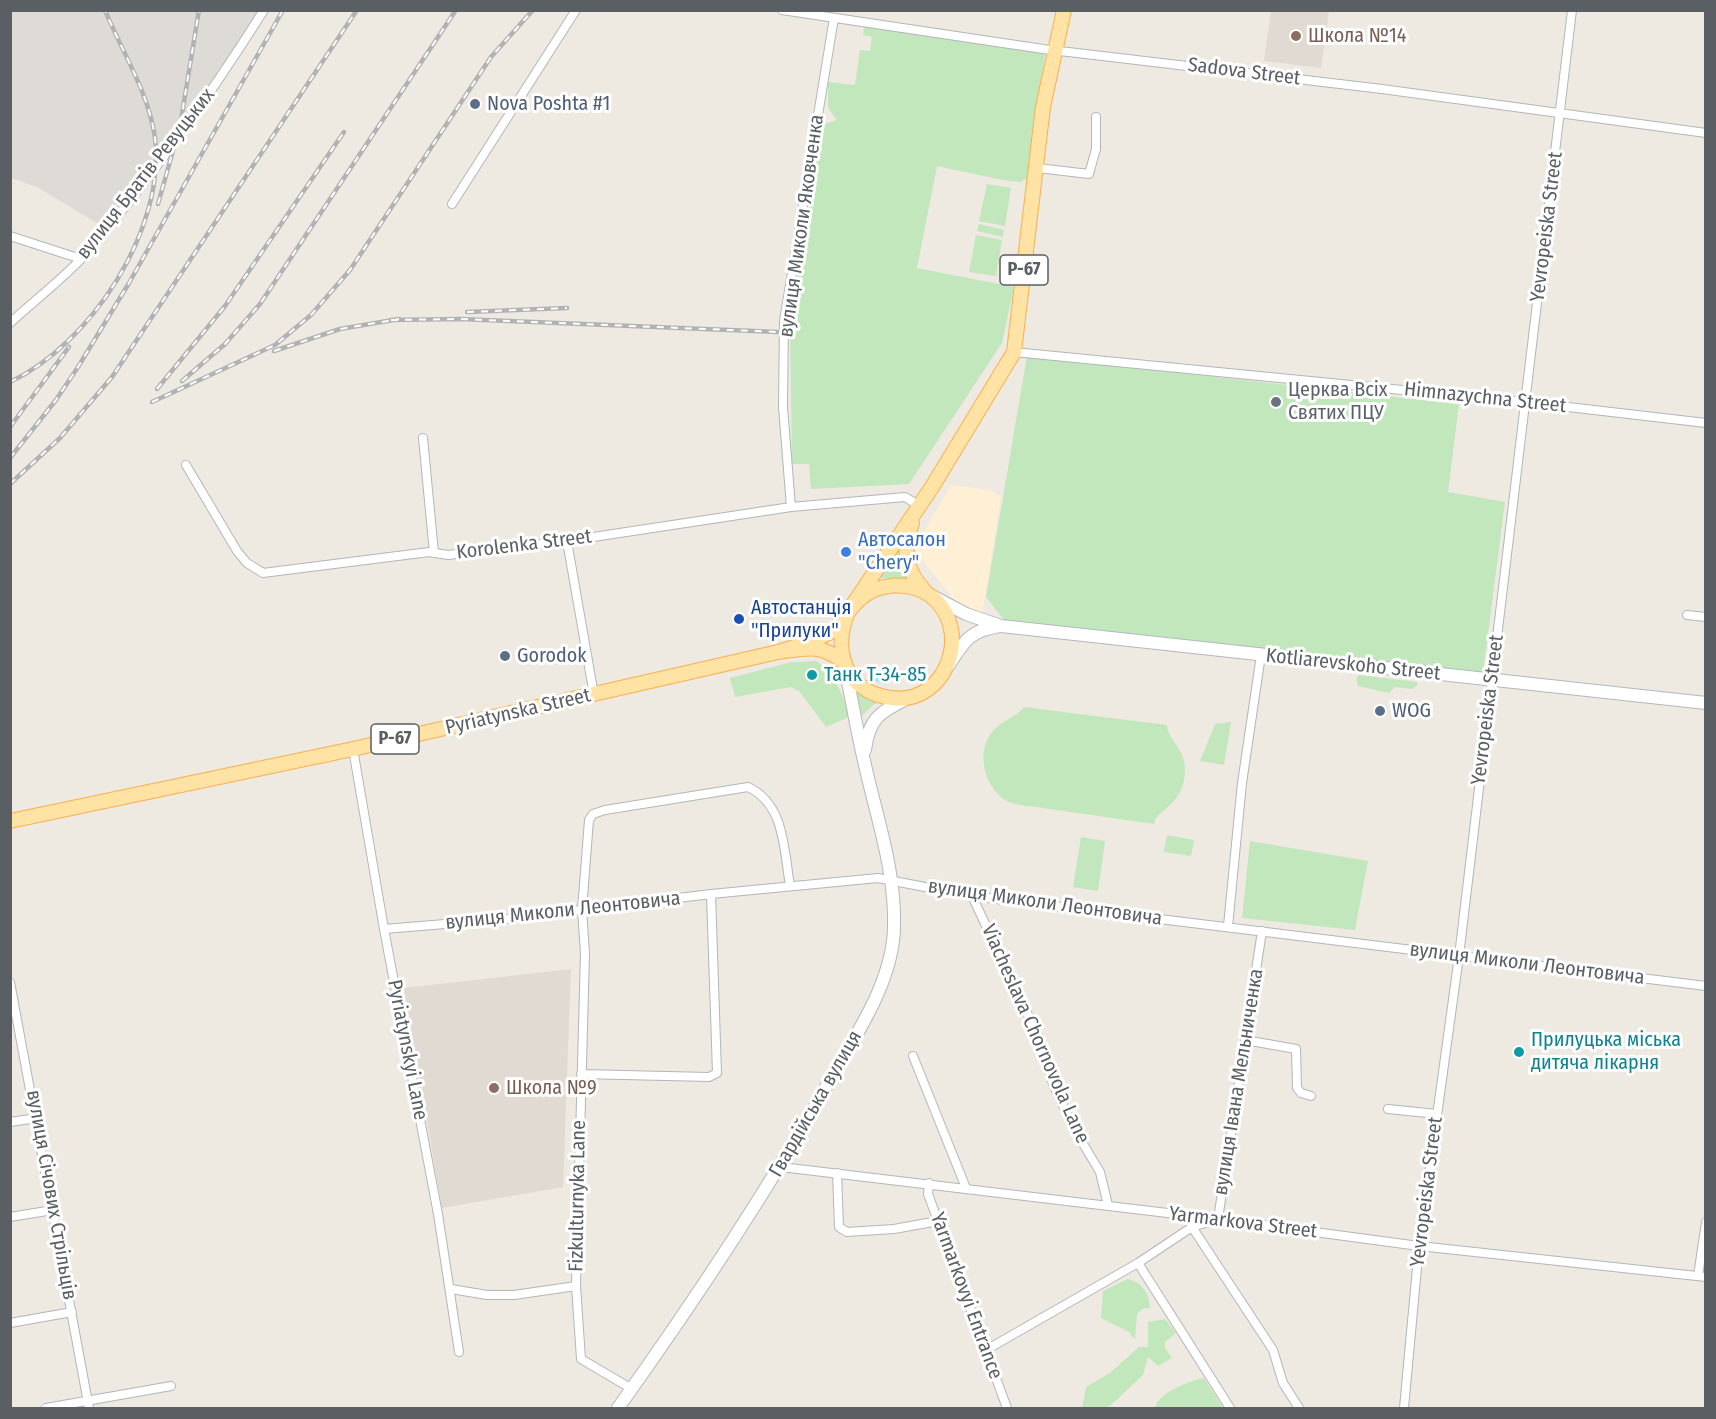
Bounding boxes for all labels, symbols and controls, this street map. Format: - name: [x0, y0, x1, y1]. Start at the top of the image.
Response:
- place label: Школа №14: [1308, 24, 1406, 48]
- marker: Школа №14: [1289, 29, 1303, 43]
- street label: Sadova Street: [1186, 53, 1302, 91]
- street label: вулиця Братів Ревуцьких: [72, 84, 220, 264]
- place label: Nova Poshta #1: [487, 92, 610, 116]
- marker: Nova Poshta #1: [468, 97, 482, 111]
- street label: вулиця Миколи Яковченка: [774, 113, 830, 339]
- street label: Yevropeiska Street: [1526, 150, 1568, 304]
- road number: Р-67: [1000, 255, 1048, 285]
- place label: Церква Всіх Святих ПЦУ: [1288, 378, 1388, 425]
- street label: Himnazychna Street: [1403, 378, 1567, 418]
- marker: Церква Всіх Святих ПЦУ: [1269, 395, 1283, 409]
- street label: Korolenka Street: [455, 525, 593, 565]
- place label: Автосалон "Chery": [858, 528, 946, 575]
- marker: Автосалон "Chery": [839, 545, 853, 559]
- place label: Автостанція "Прилуки": [751, 596, 851, 643]
- marker: Автостанція "Прилуки": [732, 612, 746, 626]
- street label: Yevropeiska Street: [1467, 633, 1509, 787]
- place label: Gorodok: [517, 644, 586, 668]
- street label: Kotliarevskoho Street: [1265, 644, 1441, 686]
- marker: Gorodok: [498, 649, 512, 663]
- place label: Танк Т-34-85: [824, 663, 926, 687]
- marker: Танк Т-34-85: [805, 668, 819, 682]
- street label: Pyriatynska Street: [443, 684, 593, 740]
- place label: WOG: [1392, 699, 1431, 723]
- marker: WOG: [1373, 704, 1387, 718]
- road number: Р-67: [371, 724, 419, 754]
- street label: вулиця Миколи Леонтовича: [926, 875, 1164, 931]
- street label: вулиця Миколи Леонтовича: [444, 887, 682, 935]
- street label: Viacheslava Chornovola Lane: [976, 921, 1094, 1147]
- street label: вулиця Миколи Леонтовича: [1408, 938, 1646, 990]
- street label: вулиця Івана Мельниченка: [1209, 967, 1269, 1197]
- street label: Pyriatynskyi Lane: [382, 978, 432, 1122]
- street label: Гвардійська вулиця: [764, 1027, 868, 1181]
- place label: Прилуцька міська дитяча лікарня: [1531, 1028, 1681, 1075]
- marker: Прилуцька міська дитяча лікарня: [1512, 1045, 1526, 1059]
- place label: Школа №9: [506, 1076, 597, 1100]
- marker: Школа №9: [487, 1081, 501, 1095]
- street label: вулиця Січових Стрільців: [21, 1088, 81, 1302]
- street label: Yevropeiska Street: [1406, 1115, 1448, 1269]
- street label: Fizkulturnyka Lane: [565, 1120, 591, 1272]
- street label: Yarmarkova Street: [1167, 1202, 1319, 1244]
- street label: Yarmarkovyi Entrance: [925, 1209, 1007, 1383]

